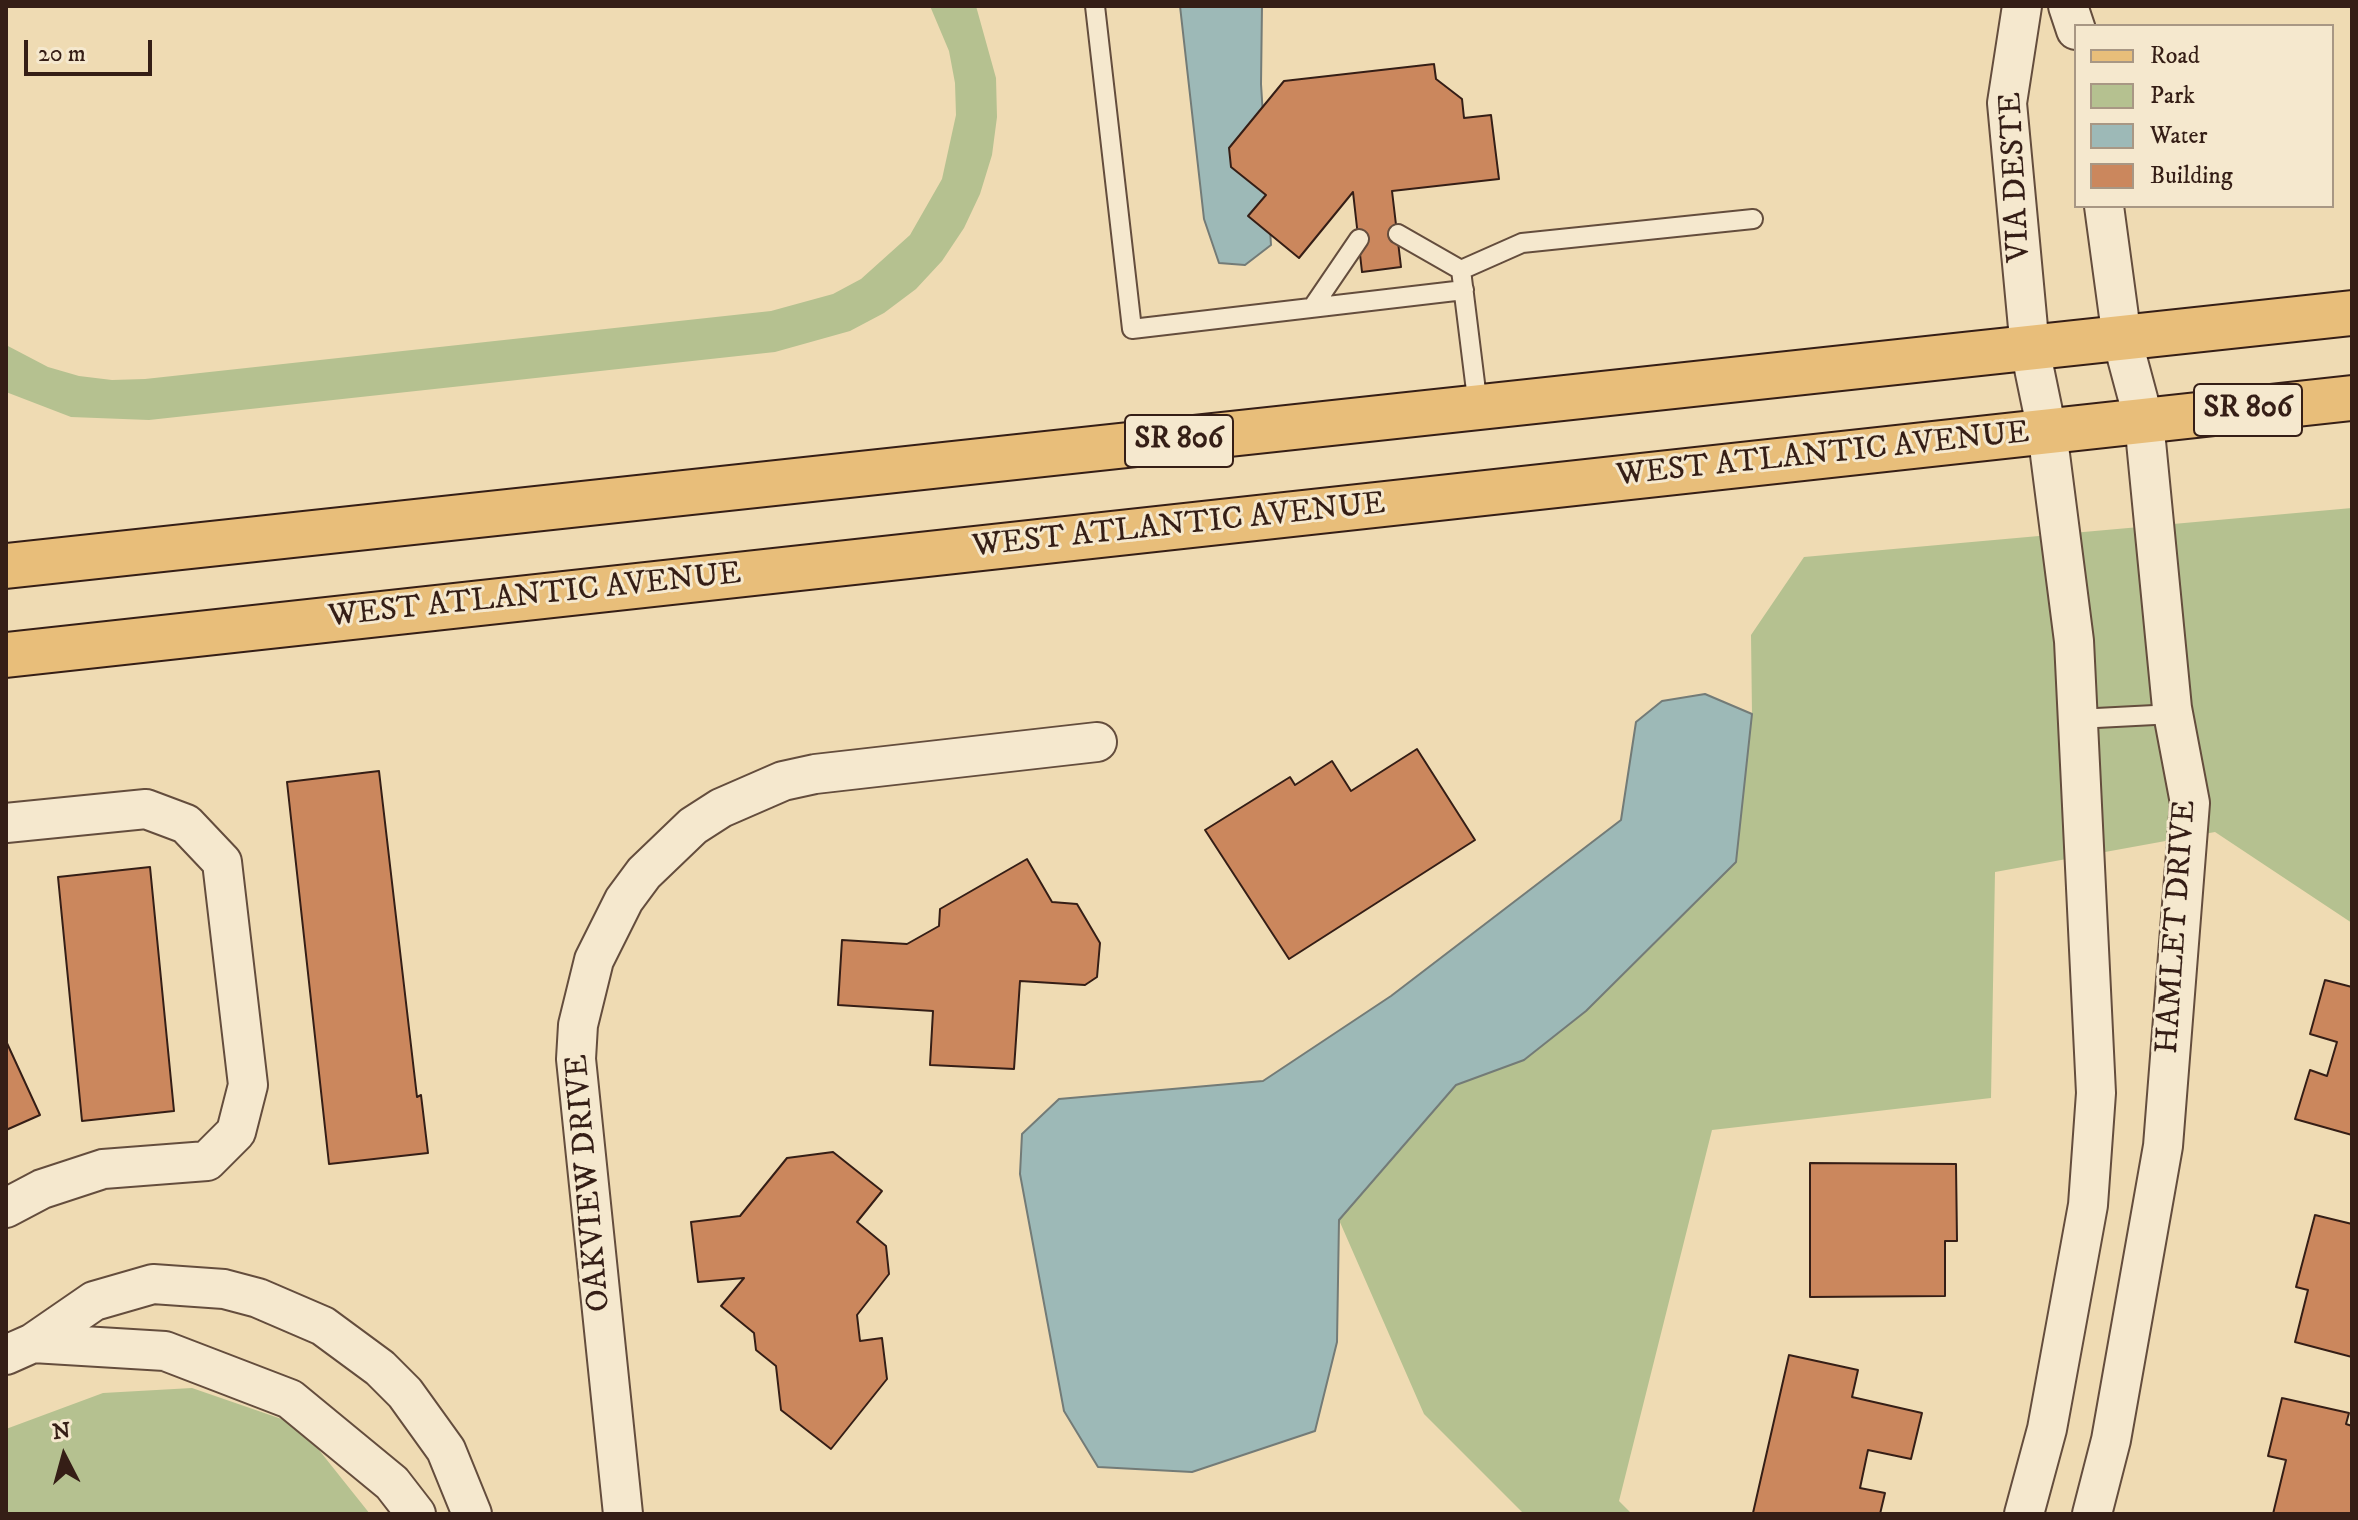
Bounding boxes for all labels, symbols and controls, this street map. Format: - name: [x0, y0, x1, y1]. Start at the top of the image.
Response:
- scale bar: [28, 24, 156, 74]
- legend: [2074, 24, 2334, 208]
- text: 20 m: [38, 39, 86, 69]
- text: Road: [2150, 41, 2200, 71]
- text: Park: [2150, 81, 2195, 111]
- street label: VIA DESTE: [1993, 91, 2041, 263]
- text: Water: [2150, 121, 2207, 151]
- text: Building: [2150, 161, 2233, 191]
- road number: SR 806: [2194, 384, 2302, 436]
- road number: SR 806: [1125, 415, 1233, 467]
- street label: WEST ATLANTIC AVENUE: [1615, 415, 2031, 497]
- street label: WEST ATLANTIC AVENUE: [971, 486, 1387, 568]
- street label: WEST ATLANTIC AVENUE: [327, 556, 743, 638]
- street label: HAMLET DRIVE: [2150, 799, 2206, 1055]
- street label: OAKVIEW DRIVE: [560, 1053, 620, 1313]
- north arrow: [24, 1416, 104, 1496]
- text: N: [51, 1417, 72, 1446]

